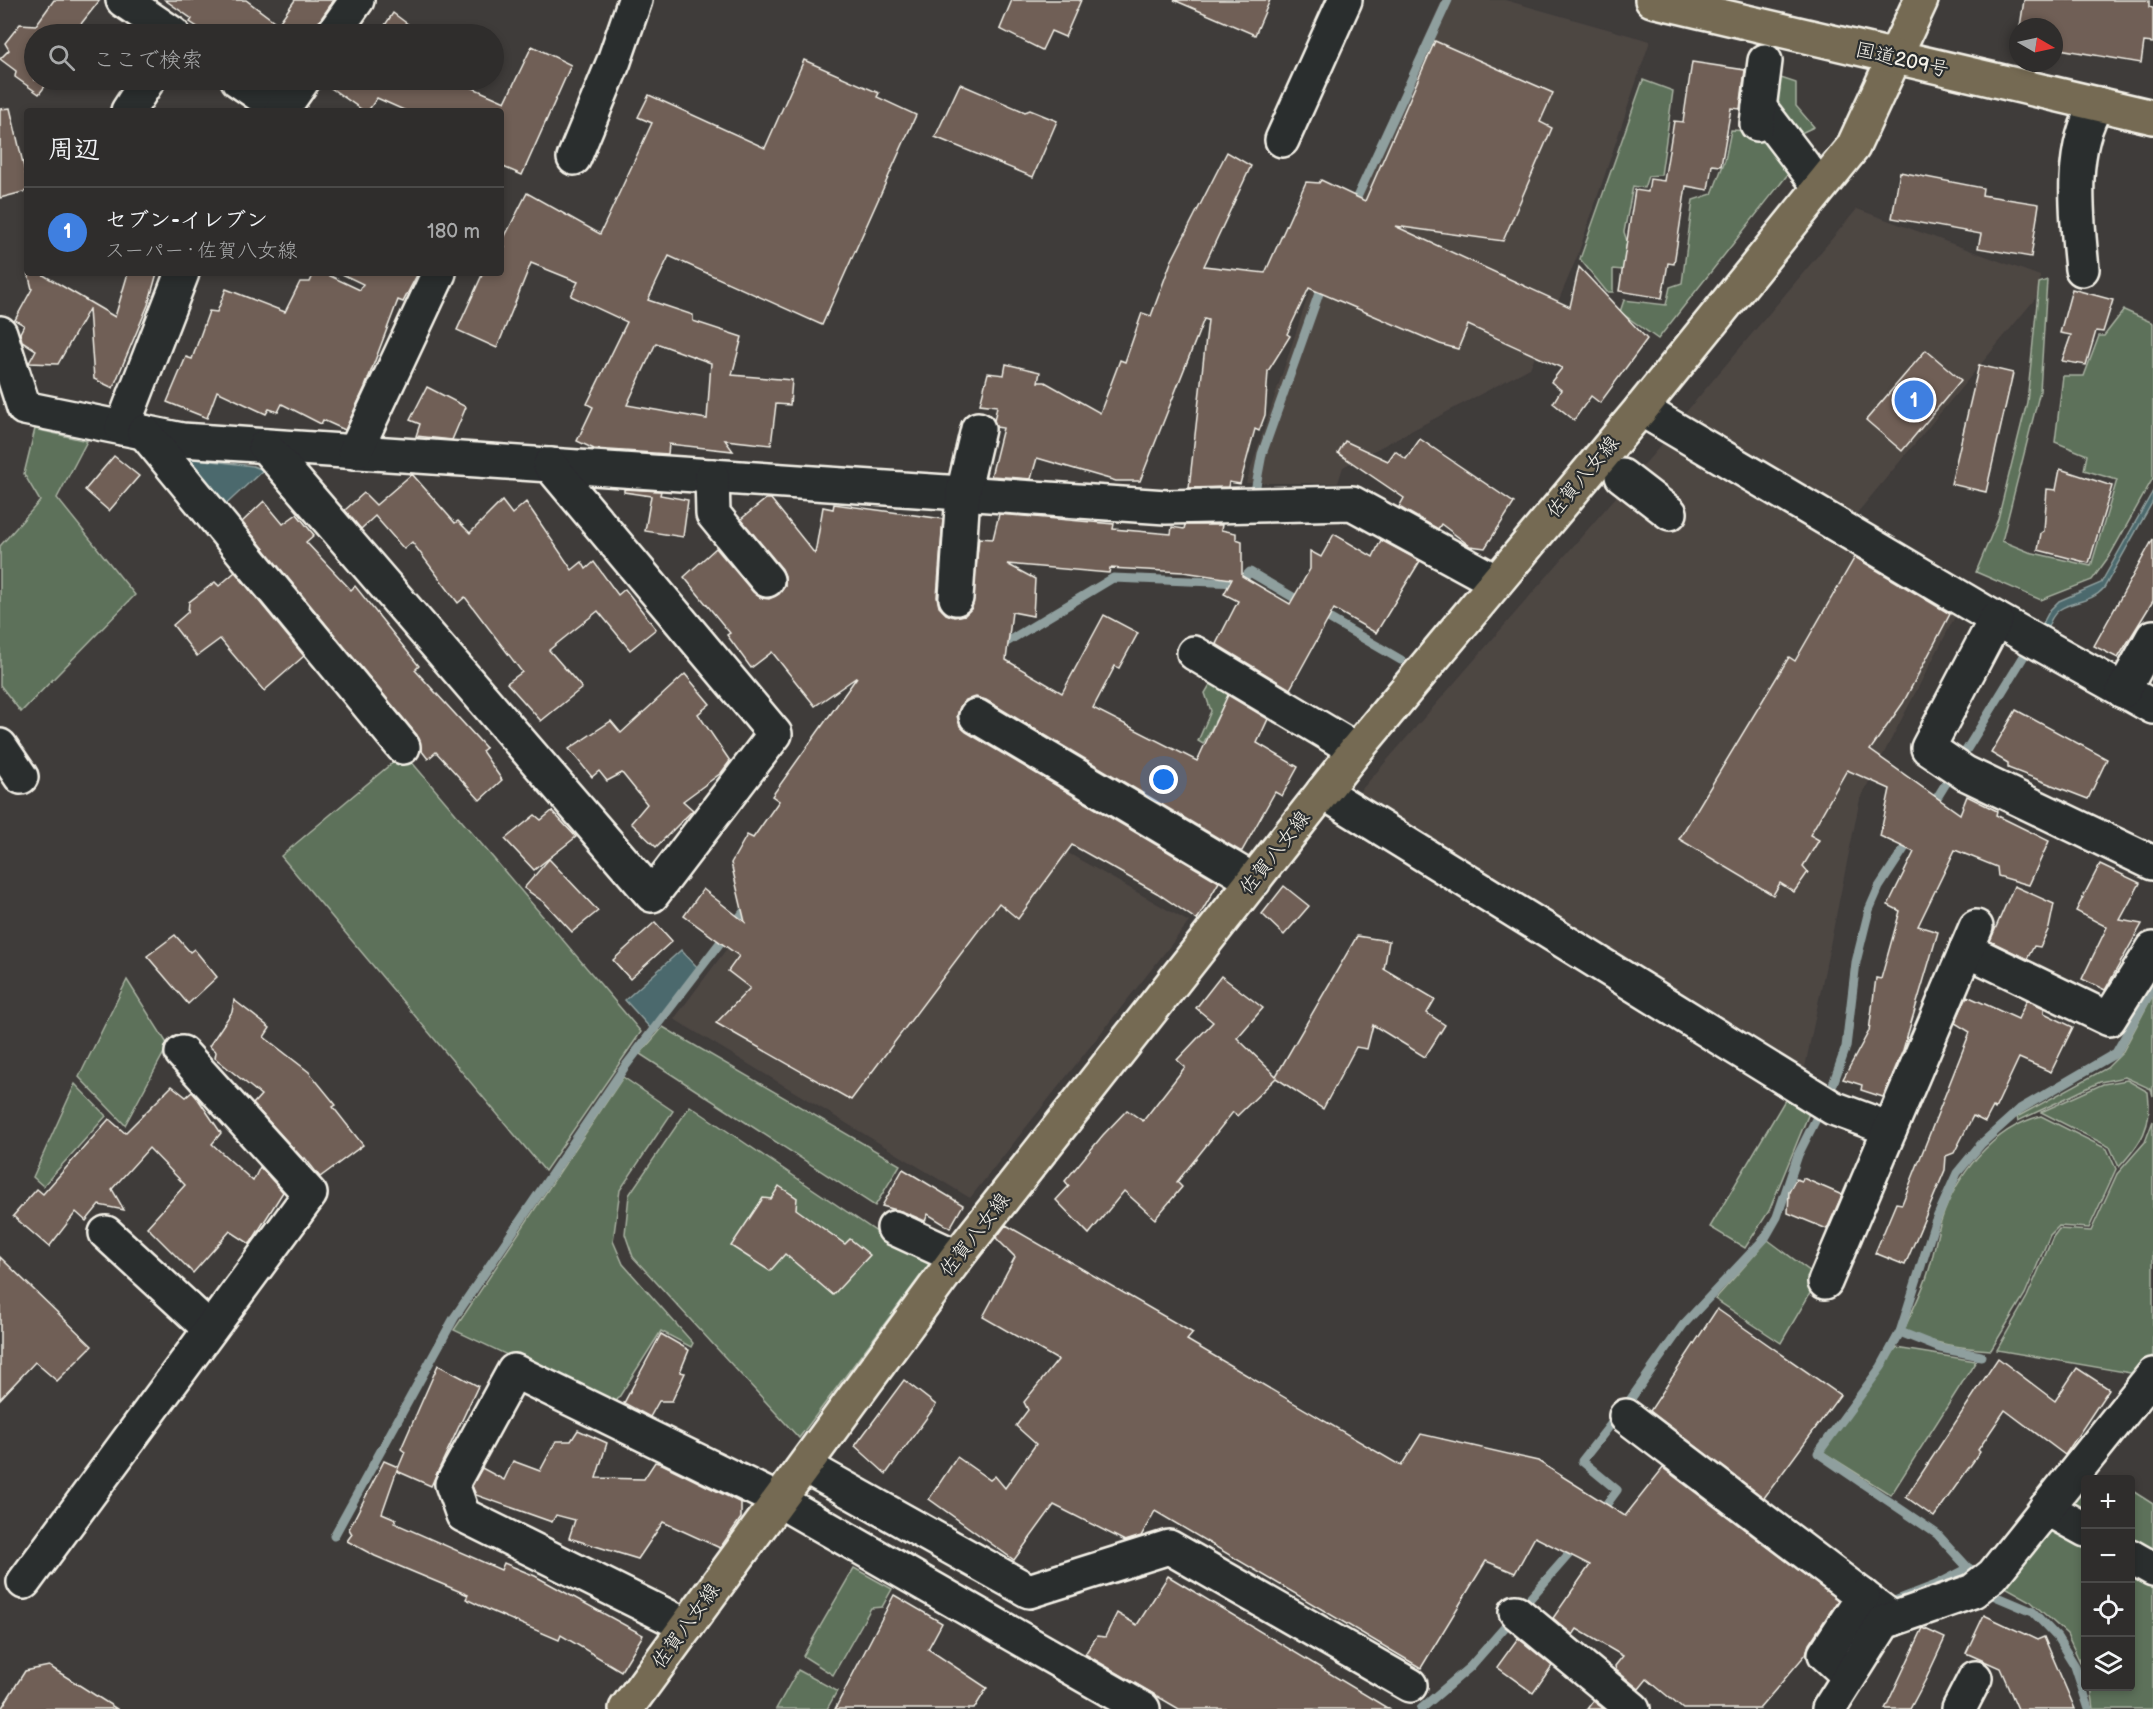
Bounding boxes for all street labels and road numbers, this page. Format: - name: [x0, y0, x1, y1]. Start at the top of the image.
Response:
- street label: 国道209号: [1853, 38, 1951, 82]
- street label: 佐賀八女線: [1542, 431, 1624, 523]
- street label: 佐賀八女線: [1235, 806, 1315, 900]
- street label: 佐賀八女線: [935, 1188, 1015, 1282]
- street label: 佐賀八女線: [647, 1578, 725, 1674]

